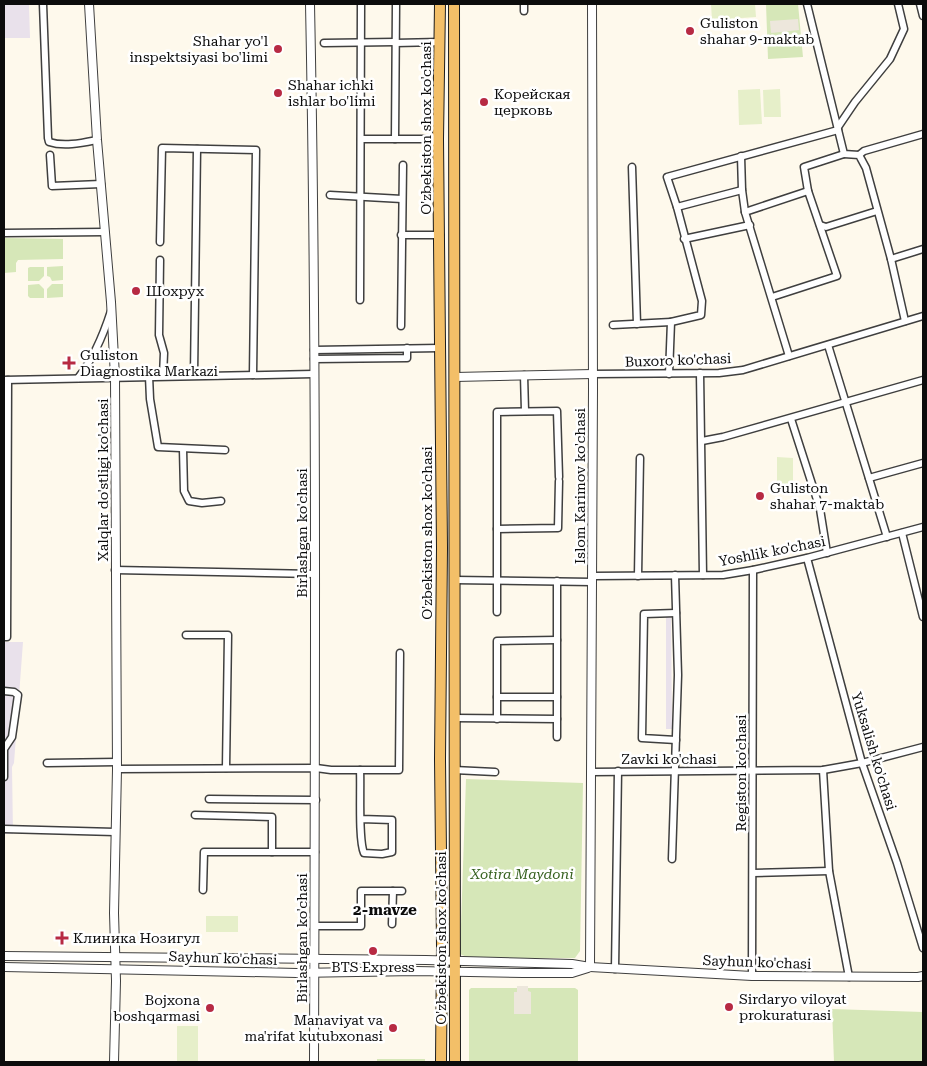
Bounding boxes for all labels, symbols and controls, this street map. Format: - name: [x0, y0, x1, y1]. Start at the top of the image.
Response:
- place label: Guliston shahar 9-maktab: [700, 15, 814, 47]
- marker: Guliston shahar 9-maktab: [684, 25, 696, 37]
- place label: Shahar yo'l inspektsiyasi bo'limi: [129, 33, 269, 65]
- street label: O'zbekiston shox ko'chasi: [418, 41, 434, 215]
- marker: Shahar yo'l inspektsiyasi bo'limi: [272, 43, 284, 55]
- place label: Shahar ichki ishlar bo'limi: [288, 77, 376, 109]
- place label: Корейская церковь: [494, 86, 571, 118]
- marker: Shahar ichki ishlar bo'limi: [272, 87, 284, 99]
- marker: Корейская церковь: [478, 96, 490, 108]
- place label: Шохрух: [146, 283, 204, 299]
- marker: Шохрух: [130, 285, 142, 297]
- place label: Guliston Diagnostika Markazi: [80, 347, 218, 379]
- street label: Buxoro ko'chasi: [624, 350, 732, 370]
- marker: Guliston Diagnostika Markazi: [62, 356, 76, 370]
- street label: Xalqlar do'stligi ko'chasi: [95, 398, 111, 561]
- street label: Islom Karimov ko'chasi: [572, 407, 588, 564]
- street label: O'zbekiston shox ko'chasi: [419, 446, 435, 620]
- street label: Birlashgan ko'chasi: [294, 468, 310, 598]
- place label: Guliston shahar 7-maktab: [770, 480, 884, 512]
- marker: Guliston shahar 7-maktab: [754, 490, 766, 502]
- street label: Yoshlik ko'chasi: [717, 533, 827, 569]
- street label: Yuksalish ko'chasi: [848, 690, 900, 813]
- street label: Registon ko'chasi: [733, 714, 749, 831]
- street label: Zavki ko'chasi: [621, 751, 717, 767]
- street label: O'zbekiston shox ko'chasi: [433, 851, 449, 1025]
- park label: Xotira Maydoni: [469, 866, 574, 882]
- street label: Birlashgan ko'chasi: [294, 873, 310, 1003]
- district label: 2-mavze: [353, 901, 417, 919]
- place label: Клиника Нозигул: [73, 930, 200, 946]
- marker: Клиника Нозигул: [55, 931, 69, 945]
- marker: BTS Express: [367, 945, 379, 957]
- street label: Sayhun ko'chasi: [168, 948, 278, 968]
- street label: Sayhun ko'chasi: [702, 952, 812, 972]
- place label: BTS Express: [331, 959, 415, 975]
- place label: Sirdaryo viloyat prokuraturasi: [739, 991, 846, 1023]
- place label: Bojxona boshqarmasi: [113, 992, 201, 1024]
- marker: Sirdaryo viloyat prokuraturasi: [723, 1001, 735, 1013]
- marker: Bojxona boshqarmasi: [204, 1002, 216, 1014]
- place label: Manaviyat va ma'rifat kutubxonasi: [244, 1012, 384, 1044]
- marker: Manaviyat va ma'rifat kutubxonasi: [387, 1022, 399, 1034]

